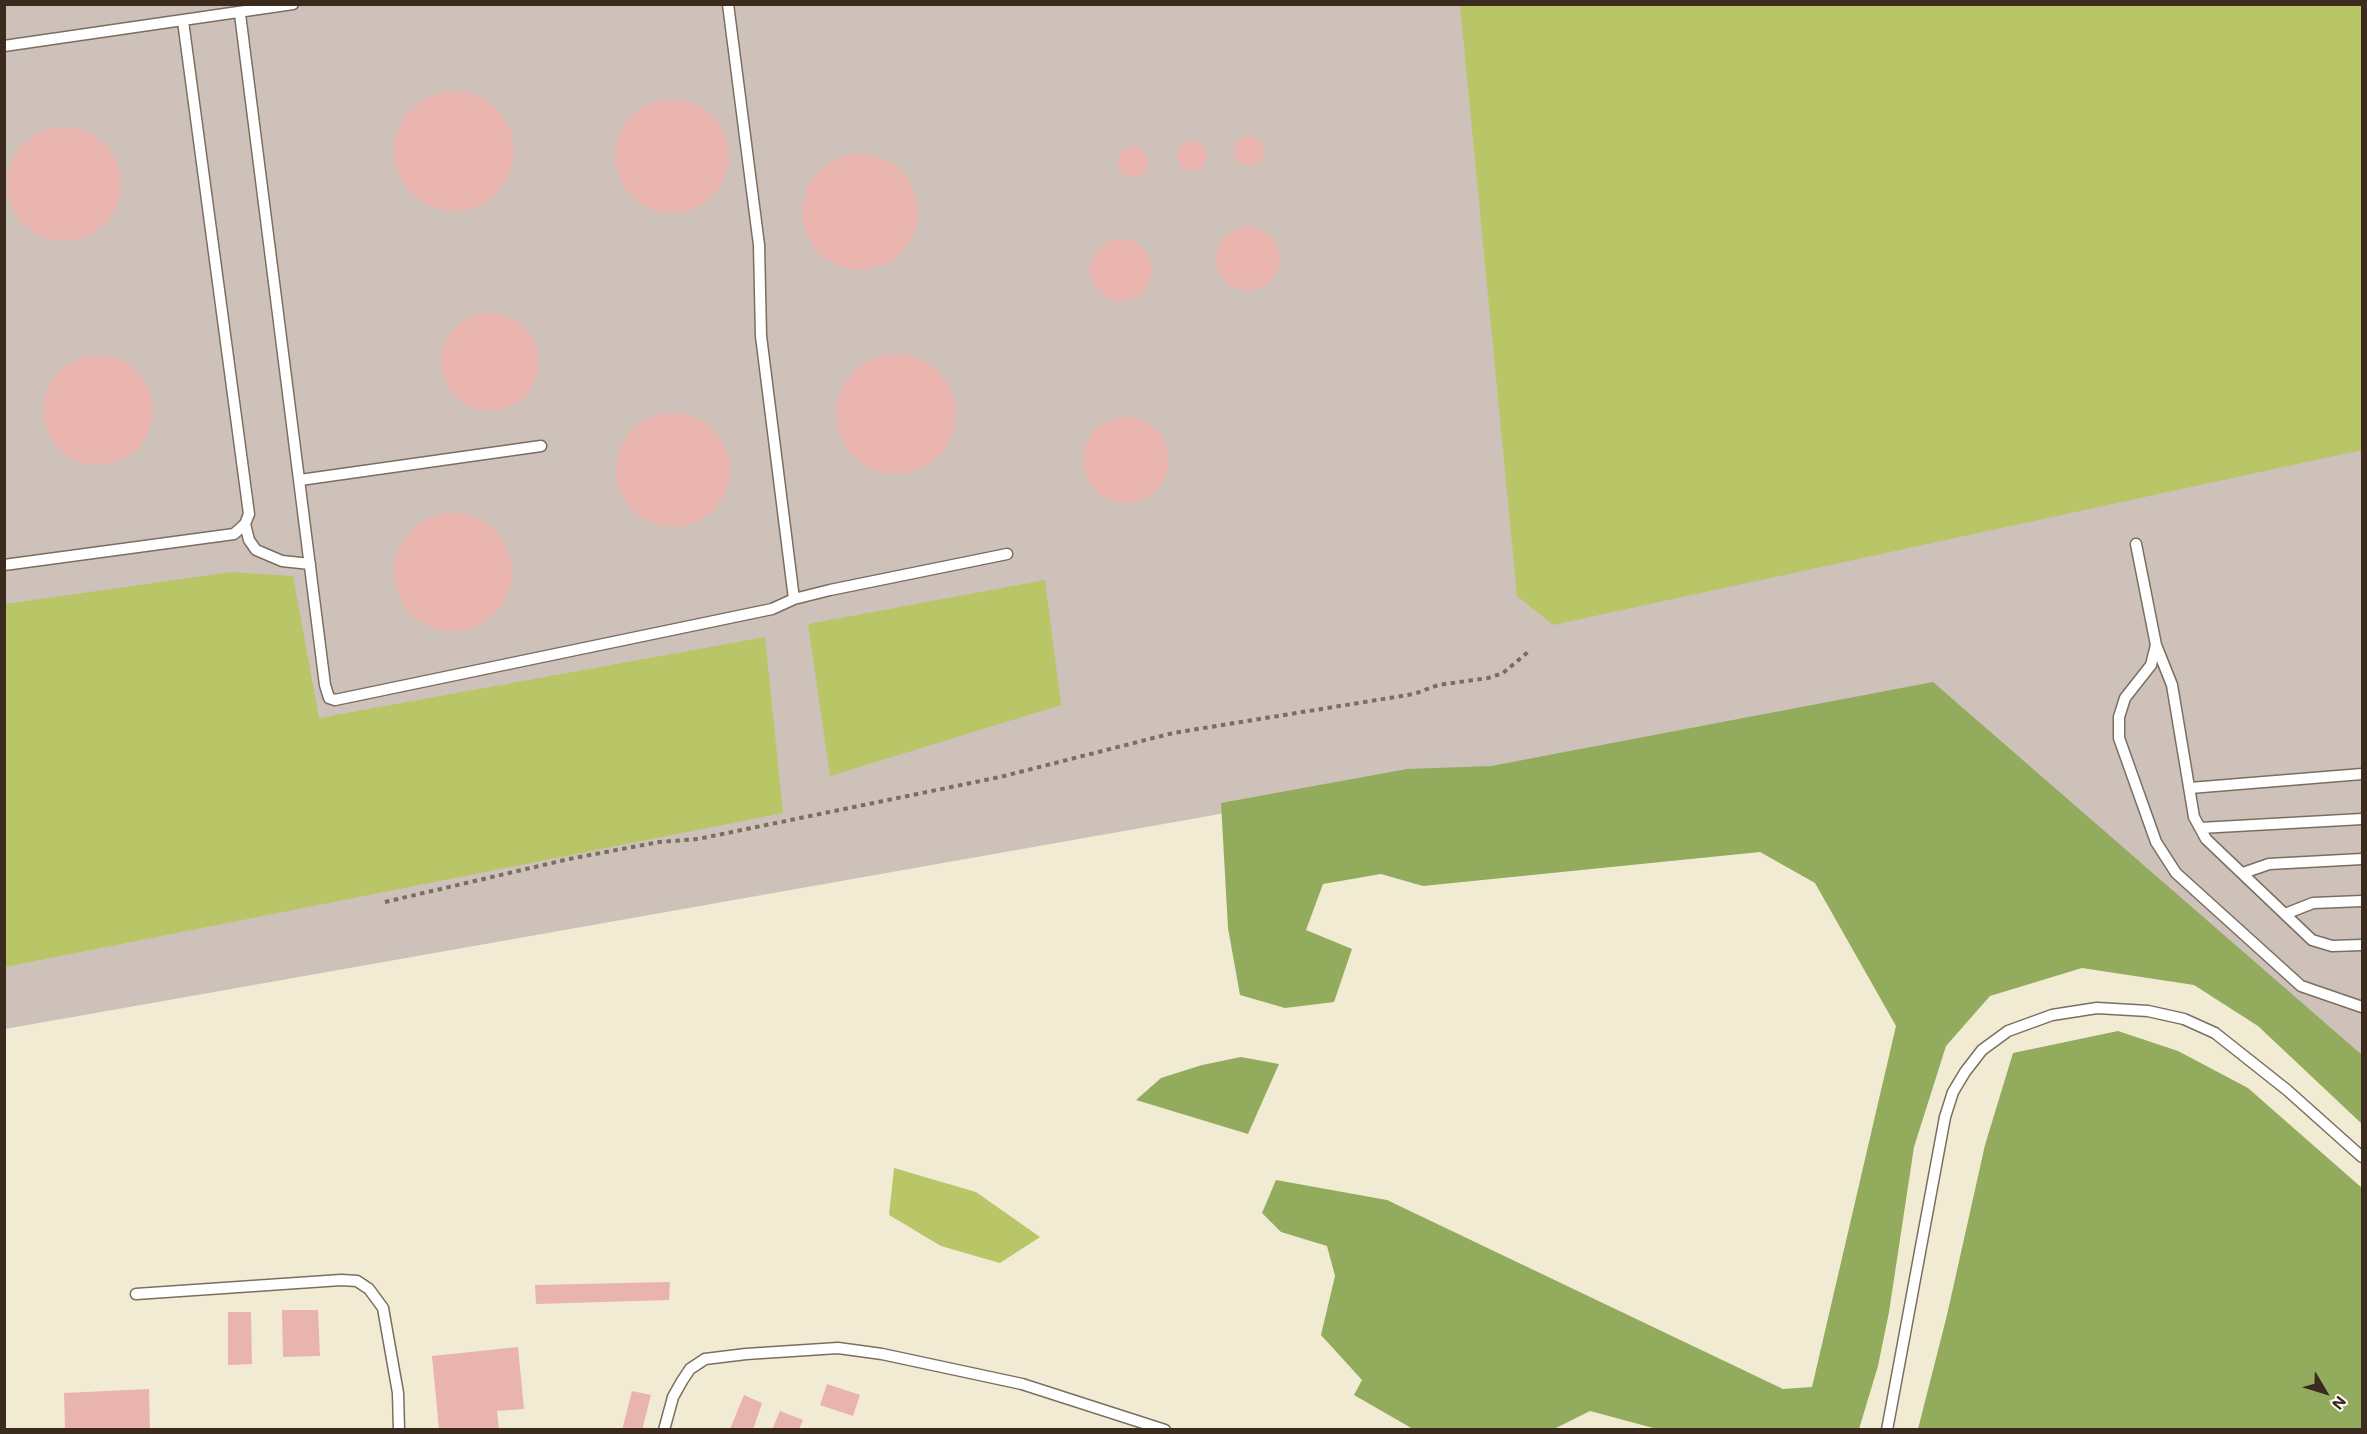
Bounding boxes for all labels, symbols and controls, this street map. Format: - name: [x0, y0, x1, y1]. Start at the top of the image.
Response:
- north arrow: [2295, 1362, 2355, 1422]
- text: N: [2328, 1392, 2352, 1415]

